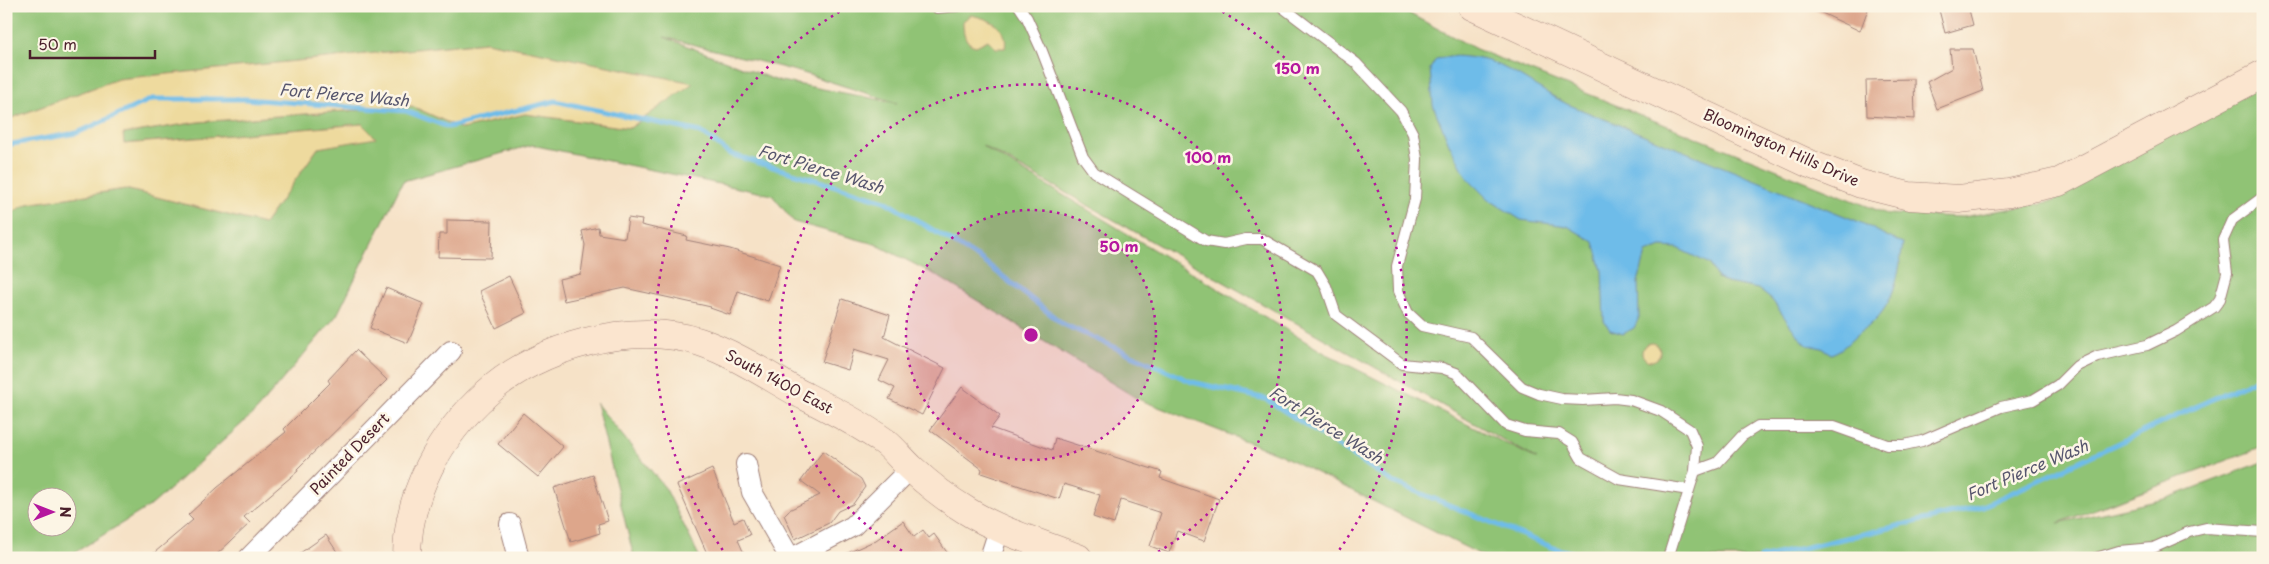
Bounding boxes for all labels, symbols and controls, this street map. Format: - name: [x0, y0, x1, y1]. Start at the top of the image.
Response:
- scale bar: [30, 28, 155, 60]
- text: 50 m: [38, 32, 77, 55]
- text: 150 m: [1274, 56, 1320, 79]
- water label: Fort Pierce Wash: [278, 76, 411, 112]
- street label: Bloomington Hills Drive: [1700, 102, 1863, 191]
- water label: Fort Pierce Wash: [756, 138, 888, 199]
- text: 100 m: [1185, 145, 1231, 168]
- text: 50 m: [1100, 234, 1138, 257]
- centre of rings: [1022, 326, 1040, 344]
- street label: South 1400 East: [722, 343, 837, 419]
- water label: Fort Pierce Wash: [1265, 379, 1389, 469]
- street label: Painted Desert: [304, 407, 394, 499]
- water label: Fort Pierce Wash: [1962, 432, 2092, 506]
- north arrow: [28, 486, 78, 536]
- text: N: [55, 506, 76, 518]

